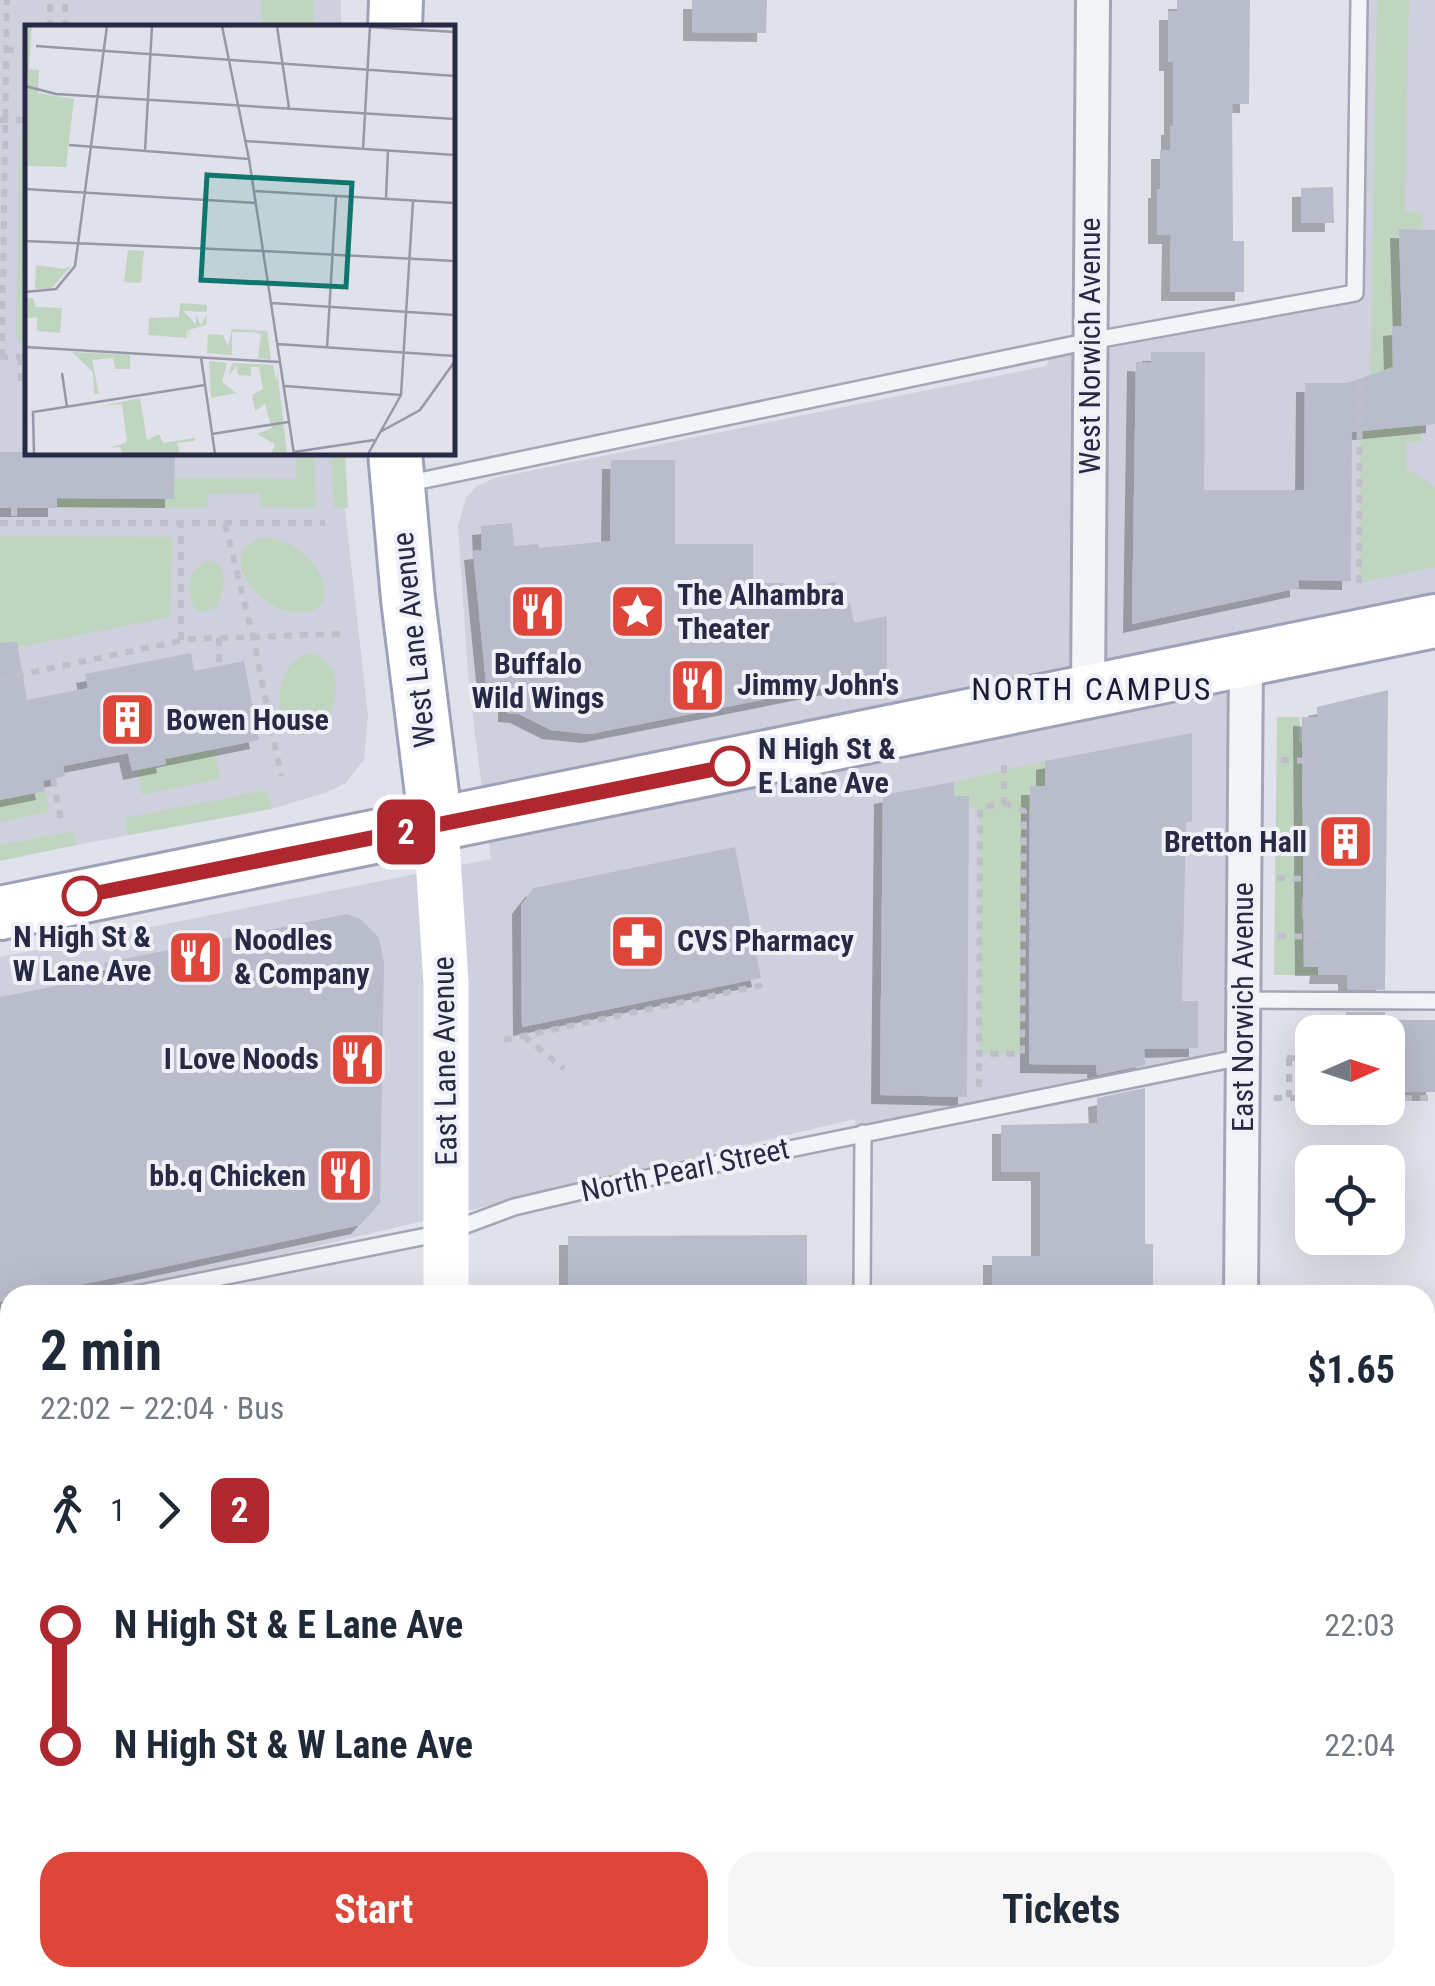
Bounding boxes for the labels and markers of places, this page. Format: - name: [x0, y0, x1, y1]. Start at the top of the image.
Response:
- place label: The Alhambra Theater: [677, 577, 844, 646]
- restaurant icon: Buffalo Wild Wings: [508, 581, 568, 641]
- place icon: The Alhambra Theater: [608, 582, 668, 642]
- place label: Buffalo Wild Wings: [472, 646, 604, 715]
- restaurant icon: Jimmy John's: [668, 655, 728, 715]
- place label: Jimmy John's: [737, 667, 899, 702]
- building icon: Bowen House: [97, 690, 157, 750]
- place label: Bowen House: [166, 702, 329, 737]
- place label: N High St & E Lane Ave: [758, 731, 896, 800]
- marker: N High St & E Lane Ave: [711, 747, 749, 785]
- building icon: Bretton Hall: [1316, 812, 1376, 872]
- place label: Bretton Hall: [1164, 824, 1307, 859]
- marker: N High St & W Lane Ave: [63, 877, 101, 915]
- pharmacy icon: CVS Pharmacy: [608, 911, 668, 971]
- place label: N High St & W Lane Ave: [13, 919, 151, 988]
- place label: Noodles & Company: [234, 922, 370, 991]
- place label: CVS Pharmacy: [677, 923, 855, 958]
- restaurant icon: Noodles & Company: [165, 927, 225, 987]
- restaurant icon: I Love Noods: [328, 1029, 388, 1089]
- place label: I Love Noods: [164, 1041, 319, 1076]
- restaurant icon: bb.q Chicken: [315, 1146, 375, 1206]
- place label: bb.q Chicken: [149, 1158, 306, 1193]

